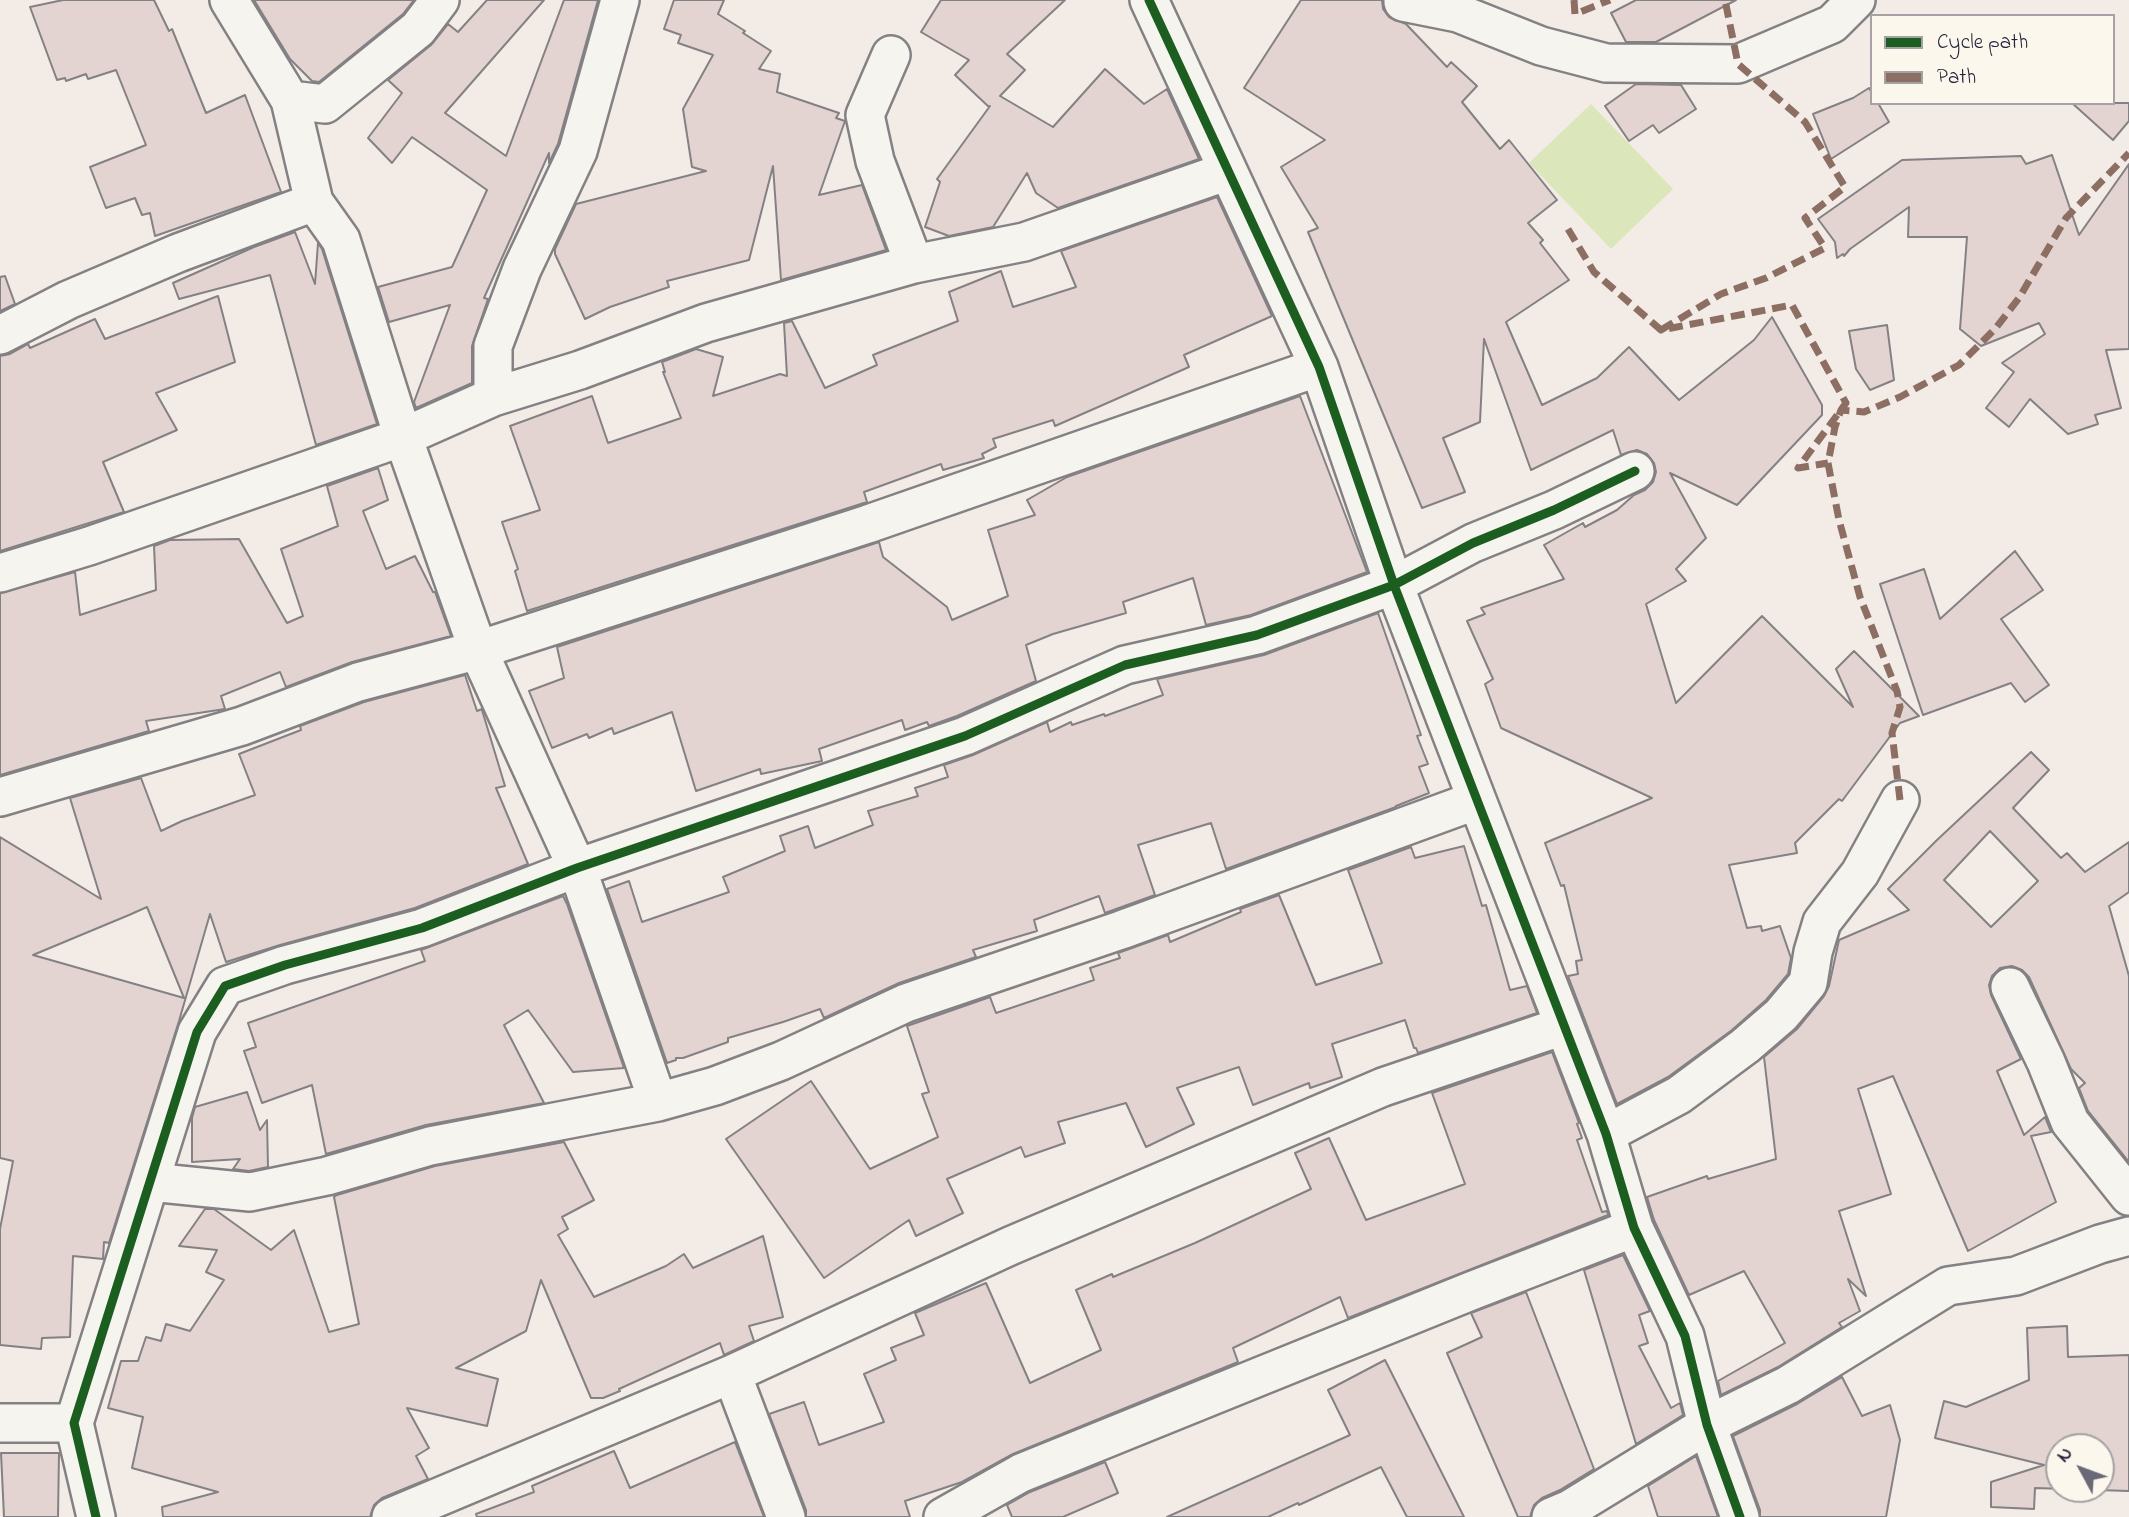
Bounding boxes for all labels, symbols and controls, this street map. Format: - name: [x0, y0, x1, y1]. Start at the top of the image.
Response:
- legend: [1870, 14, 2115, 105]
- text: Cycle path: [1937, 28, 2028, 58]
- text: Path: [1937, 63, 1976, 93]
- north arrow: [2045, 1433, 2115, 1503]
- text: N: [2051, 1442, 2080, 1469]

